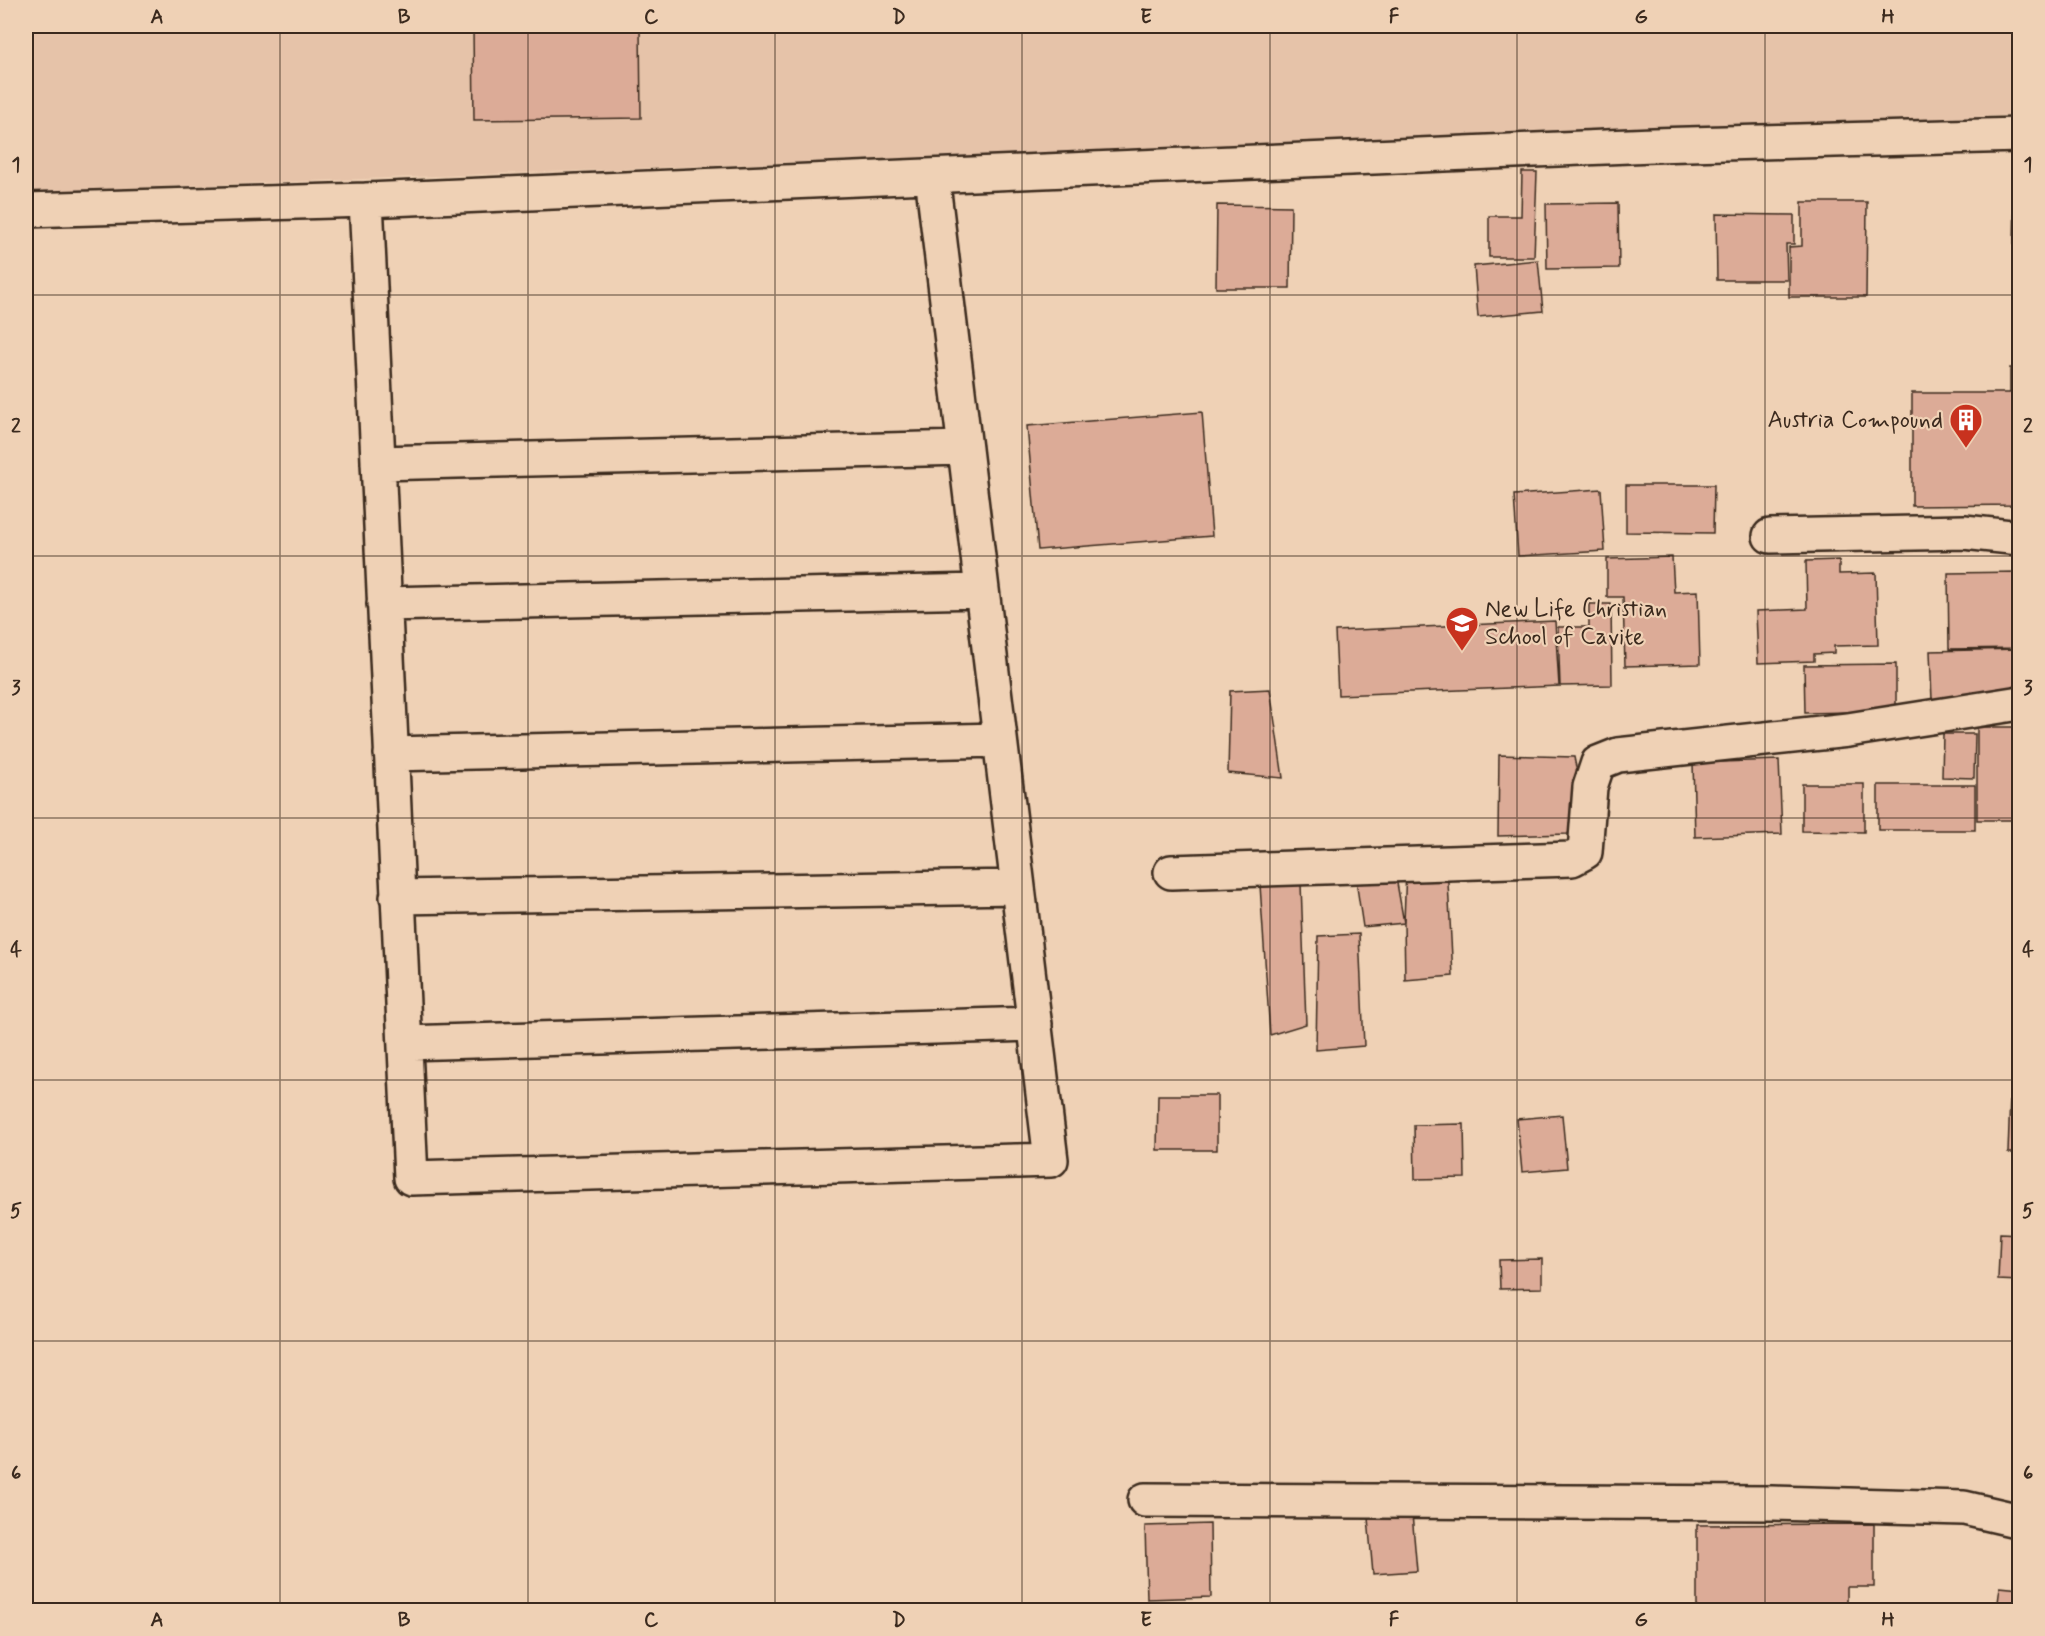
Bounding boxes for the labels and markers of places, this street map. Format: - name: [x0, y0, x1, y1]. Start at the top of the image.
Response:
- building icon: Austria Compound: [1948, 402, 1984, 449]
- place label: Austria Compound: [1767, 405, 1943, 436]
- place label: New Life Christian School of Cavite: [1485, 594, 1667, 653]
- school or university icon: New Life Christian School of Cavite: [1444, 605, 1480, 652]

